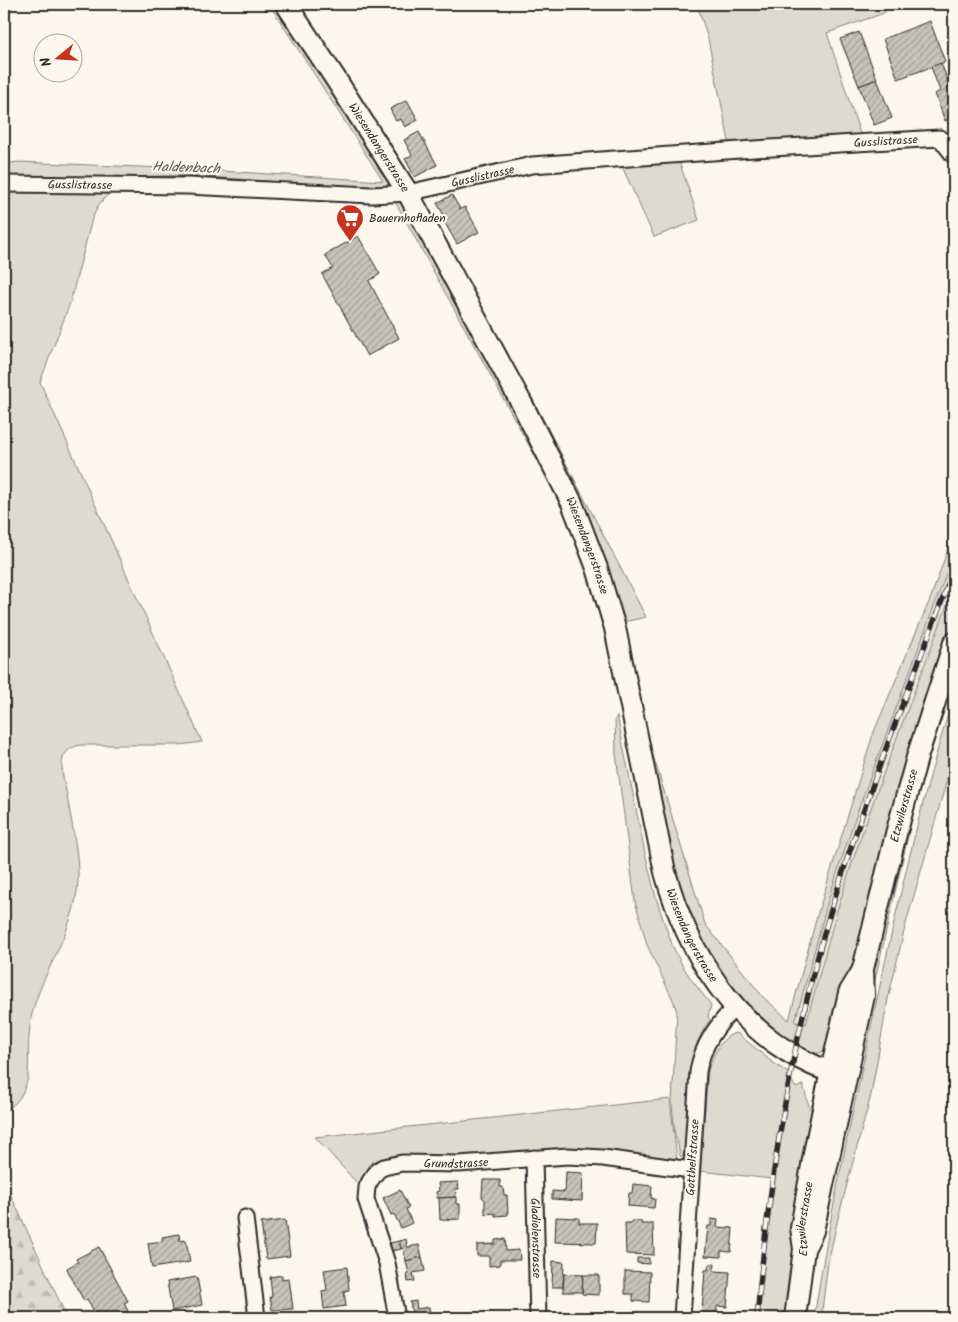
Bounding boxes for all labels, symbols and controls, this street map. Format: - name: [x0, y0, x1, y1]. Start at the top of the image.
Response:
- north arrow: [32, 32, 82, 82]
- text: N: [35, 54, 58, 69]
- street label: Wiesendangerstrasse: [343, 99, 415, 197]
- street label: Gusslistrasse: [853, 130, 919, 153]
- water label: Haldenbach: [152, 156, 222, 180]
- street label: Gusslistrasse: [450, 160, 517, 193]
- street label: Gusslistrasse: [48, 175, 113, 195]
- supermarket icon: Bauernhofladen: [335, 203, 365, 242]
- place label: Bauernhofladen: [369, 209, 446, 228]
- street label: Wiesendangerstrasse: [560, 493, 614, 597]
- street label: Etzwilerstrasse: [885, 766, 924, 844]
- street label: Wiesendangerstrasse: [661, 886, 723, 987]
- street label: Gotthelfstrasse: [681, 1118, 705, 1196]
- street label: Grundstrasse: [424, 1153, 490, 1174]
- street label: Etzwilerstrasse: [792, 1180, 819, 1257]
- street label: Gladiolenstrasse: [525, 1198, 546, 1279]

